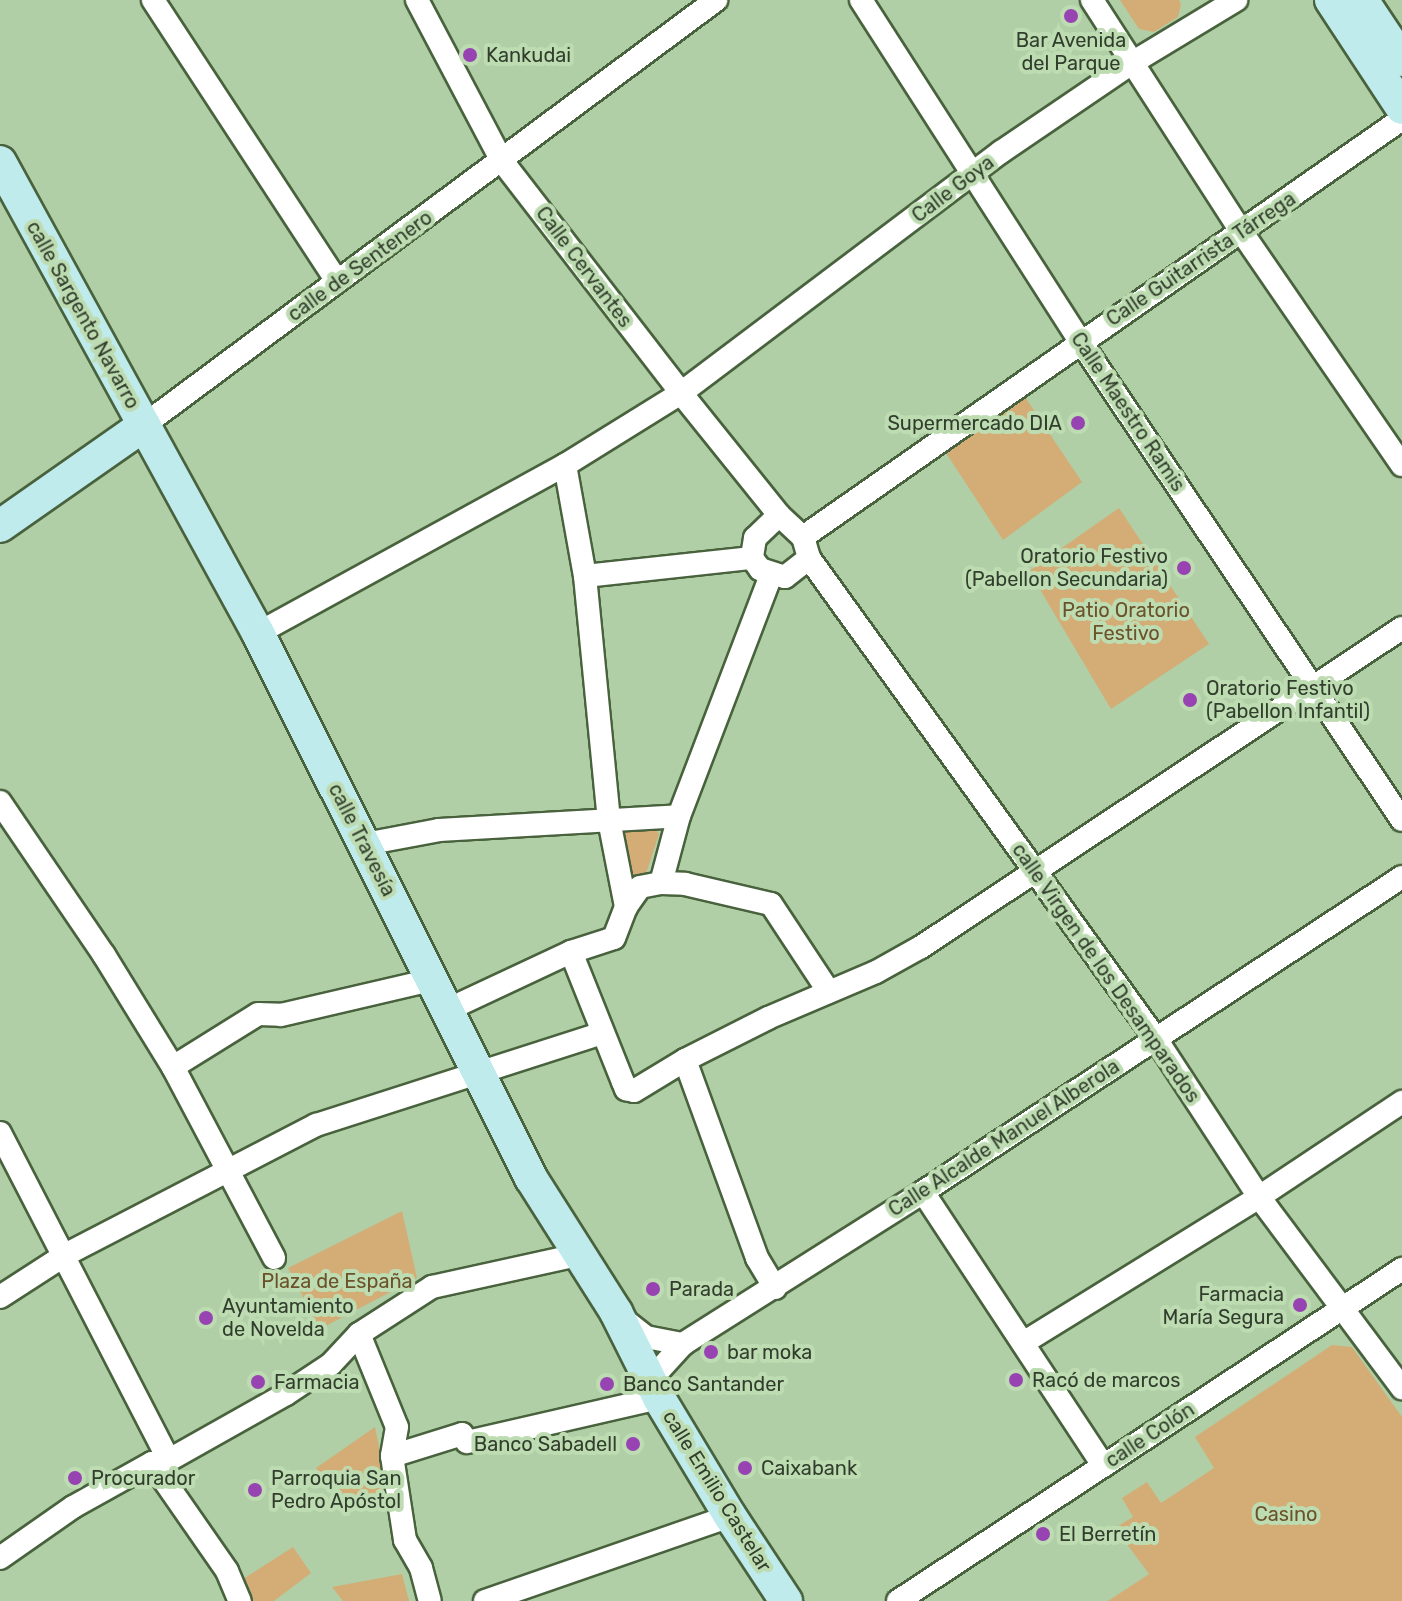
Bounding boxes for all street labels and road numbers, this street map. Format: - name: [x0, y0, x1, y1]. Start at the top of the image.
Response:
- street label: Calle Goya: [907, 150, 999, 228]
- street label: Calle Guitarrista Tárrega: [1102, 187, 1300, 331]
- street label: Calle Cervantes: [531, 202, 637, 332]
- street label: calle de Sentenero: [283, 206, 437, 326]
- street label: calle Sargento Navarro: [21, 217, 145, 413]
- street label: Calle Maestro Ramis: [1066, 328, 1190, 496]
- street label: calle Travesía: [323, 779, 401, 901]
- street label: calle Virgen de los Desamparados: [1007, 838, 1205, 1108]
- street label: Calle Alcalde Manuel Alberola: [884, 1054, 1124, 1222]
- street label: calle Colón: [1101, 1397, 1199, 1473]
- street label: calle Emilio Castelar: [658, 1406, 776, 1576]

